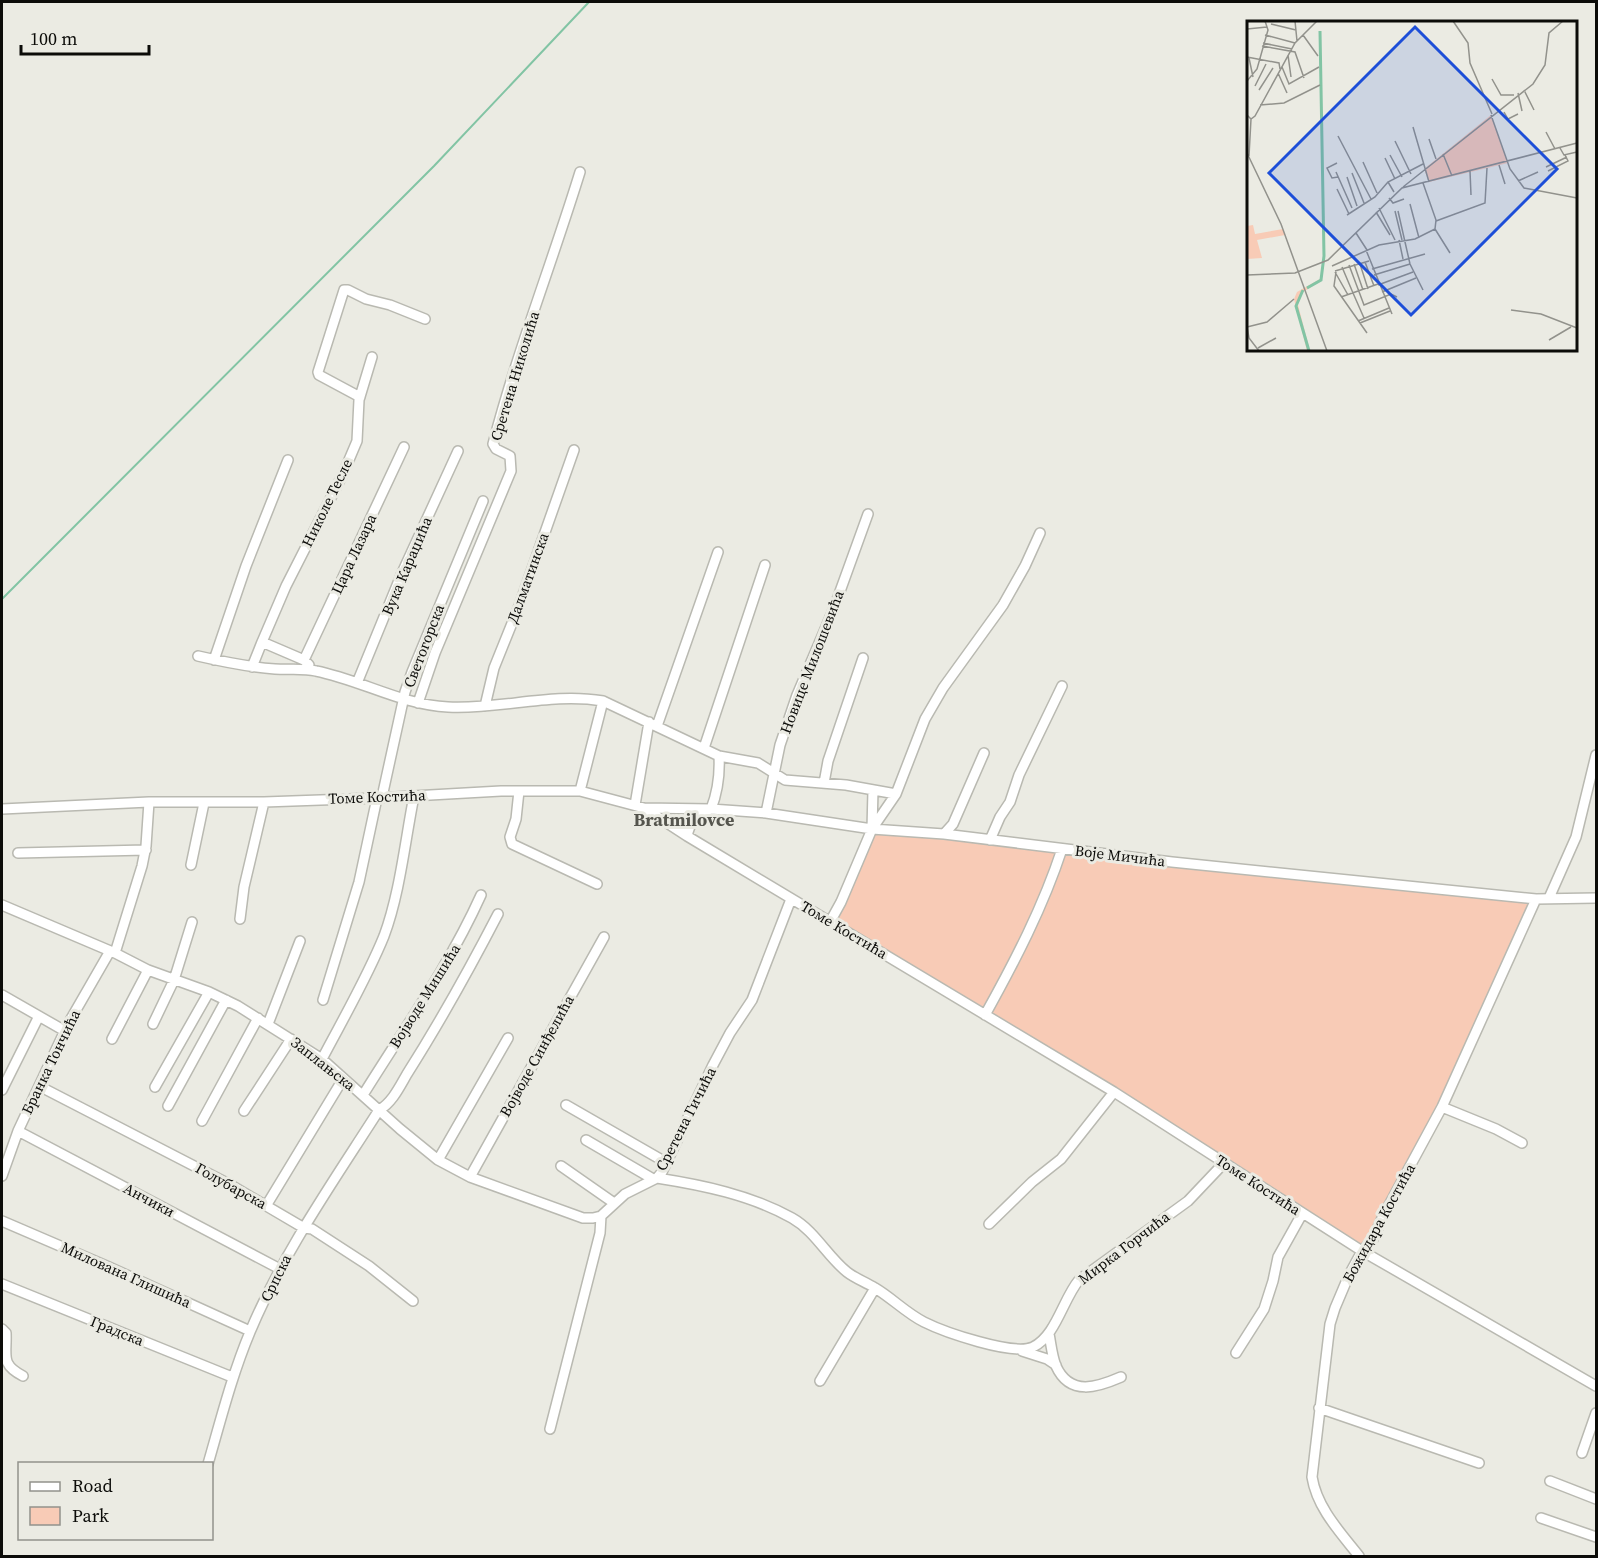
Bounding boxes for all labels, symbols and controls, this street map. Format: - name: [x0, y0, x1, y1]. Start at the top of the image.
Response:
- scale bar: [21, 18, 148, 56]
- inset map: [1247, 21, 1577, 351]
- text: 100 m: [30, 26, 77, 51]
- street label: Сретена Николића: [485, 308, 544, 443]
- street label: Николе Тесле: [296, 455, 357, 550]
- street label: Цара Лазара: [326, 510, 381, 597]
- street label: Вука Караџића: [376, 513, 437, 618]
- street label: Далматинска: [501, 529, 554, 626]
- street label: Новице Милошевића: [775, 587, 849, 736]
- street label: Светогорска: [398, 601, 449, 690]
- street label: Томе Костића: [328, 784, 426, 809]
- district label: Bratmilovce: [633, 807, 735, 832]
- street label: Воје Мичића: [1074, 840, 1167, 872]
- street label: Томе Костића: [797, 895, 892, 964]
- street label: Војводе Мишића: [384, 939, 465, 1052]
- street label: Војводе Синђелића: [494, 991, 579, 1120]
- street label: Бранка Тончића: [16, 1006, 85, 1118]
- street label: Заплањска: [287, 1032, 360, 1096]
- street label: Сретена Гичића: [650, 1063, 721, 1174]
- street label: Томе Костића: [1212, 1149, 1305, 1220]
- street label: Голубарска: [192, 1157, 271, 1214]
- street label: Божидара Костића: [1337, 1159, 1420, 1286]
- street label: Анчики: [120, 1177, 179, 1222]
- street label: Мирка Горчића: [1074, 1206, 1174, 1289]
- street label: Милована Глишића: [58, 1236, 195, 1313]
- street label: Српска: [255, 1250, 296, 1305]
- street label: Градска: [87, 1310, 147, 1351]
- legend: [18, 1462, 213, 1540]
- text: Road: [72, 1473, 113, 1498]
- text: Park: [72, 1503, 109, 1528]

